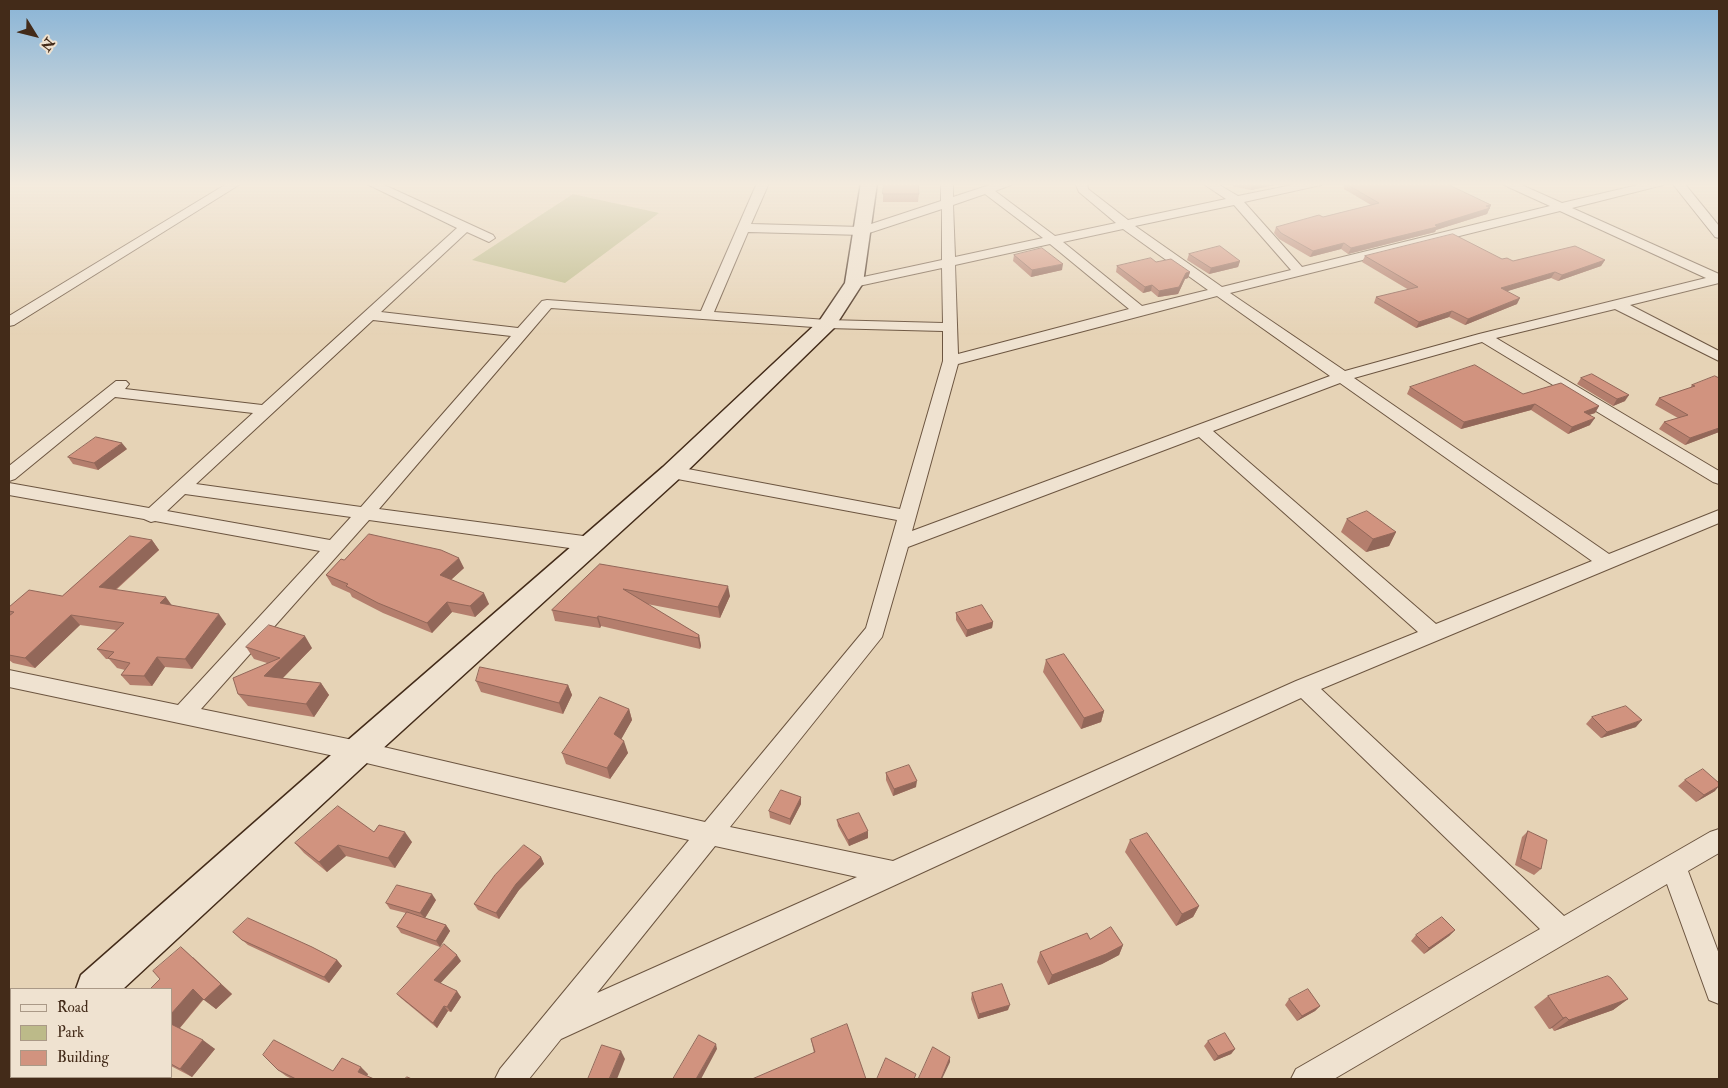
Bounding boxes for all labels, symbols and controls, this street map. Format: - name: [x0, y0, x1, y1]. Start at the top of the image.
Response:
- north arrow: [10, 10, 60, 60]
- text: N: [37, 34, 58, 54]
- legend: [10, 988, 172, 1078]
- text: Road: [57, 998, 88, 1017]
- text: Park: [57, 1023, 84, 1042]
- text: Building: [57, 1048, 109, 1067]

